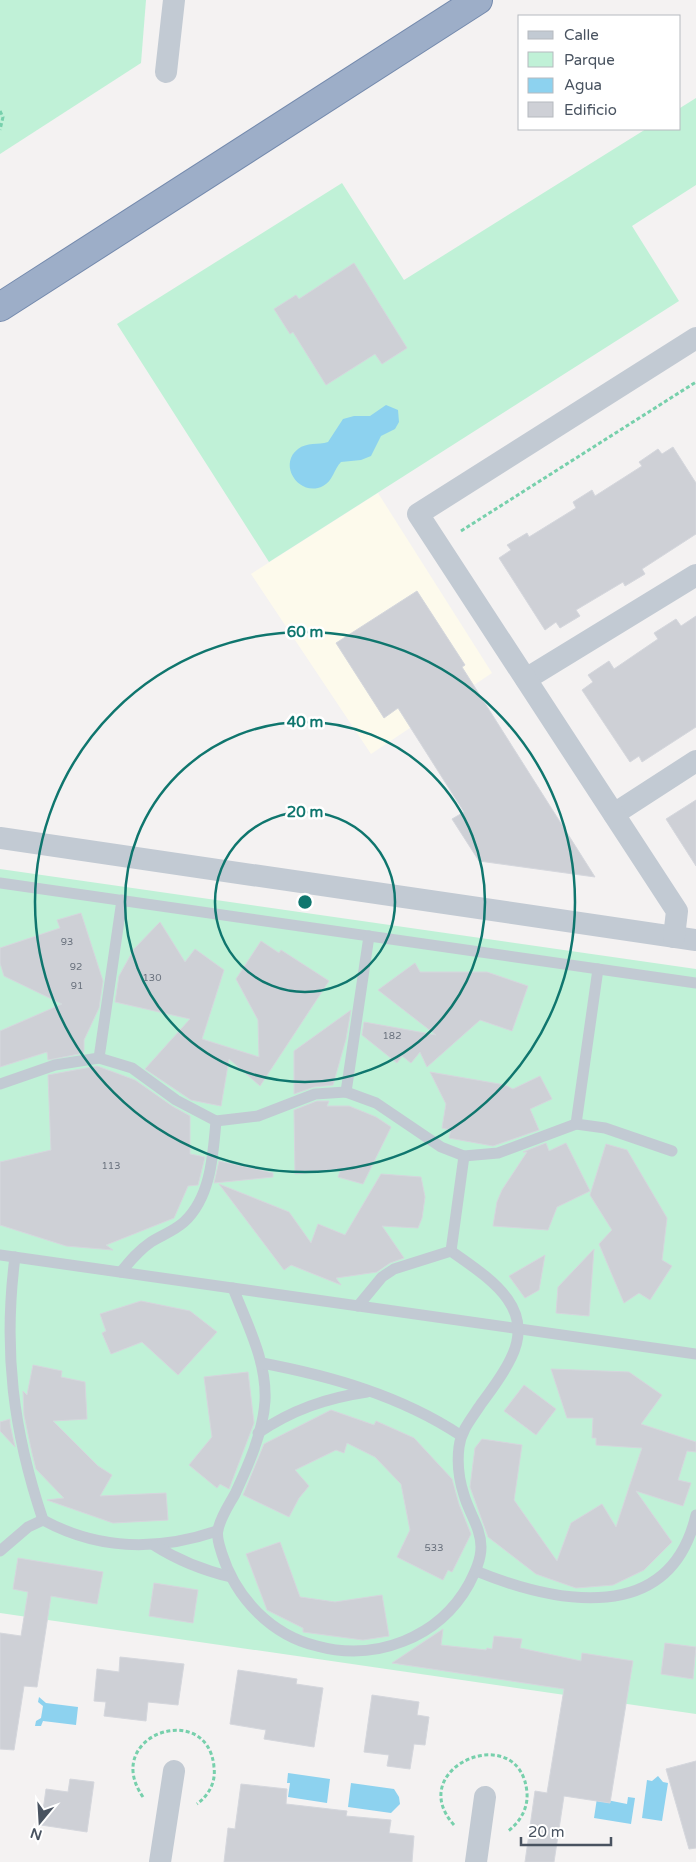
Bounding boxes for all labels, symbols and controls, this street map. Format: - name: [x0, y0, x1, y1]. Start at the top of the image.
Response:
- legend: [518, 15, 681, 130]
- text: Calle: [564, 26, 599, 44]
- text: Parque: [564, 51, 615, 69]
- text: Agua: [564, 76, 602, 94]
- text: Edificio: [564, 101, 617, 119]
- text: 60 m: [287, 623, 323, 641]
- text: 40 m: [287, 713, 323, 731]
- text: 20 m: [287, 803, 323, 821]
- centre of rings: [296, 893, 314, 911]
- house number: 93: [61, 936, 73, 948]
- house number: 92: [70, 961, 82, 973]
- house number: 130: [143, 972, 161, 984]
- house number: 91: [71, 980, 83, 992]
- house number: 182: [383, 1030, 401, 1042]
- house number: 113: [102, 1160, 120, 1172]
- house number: 533: [425, 1542, 443, 1554]
- north arrow: [15, 1797, 65, 1847]
- scale bar: [521, 1814, 611, 1846]
- text: 20 m: [528, 1823, 565, 1841]
- text: N: [28, 1824, 44, 1844]

